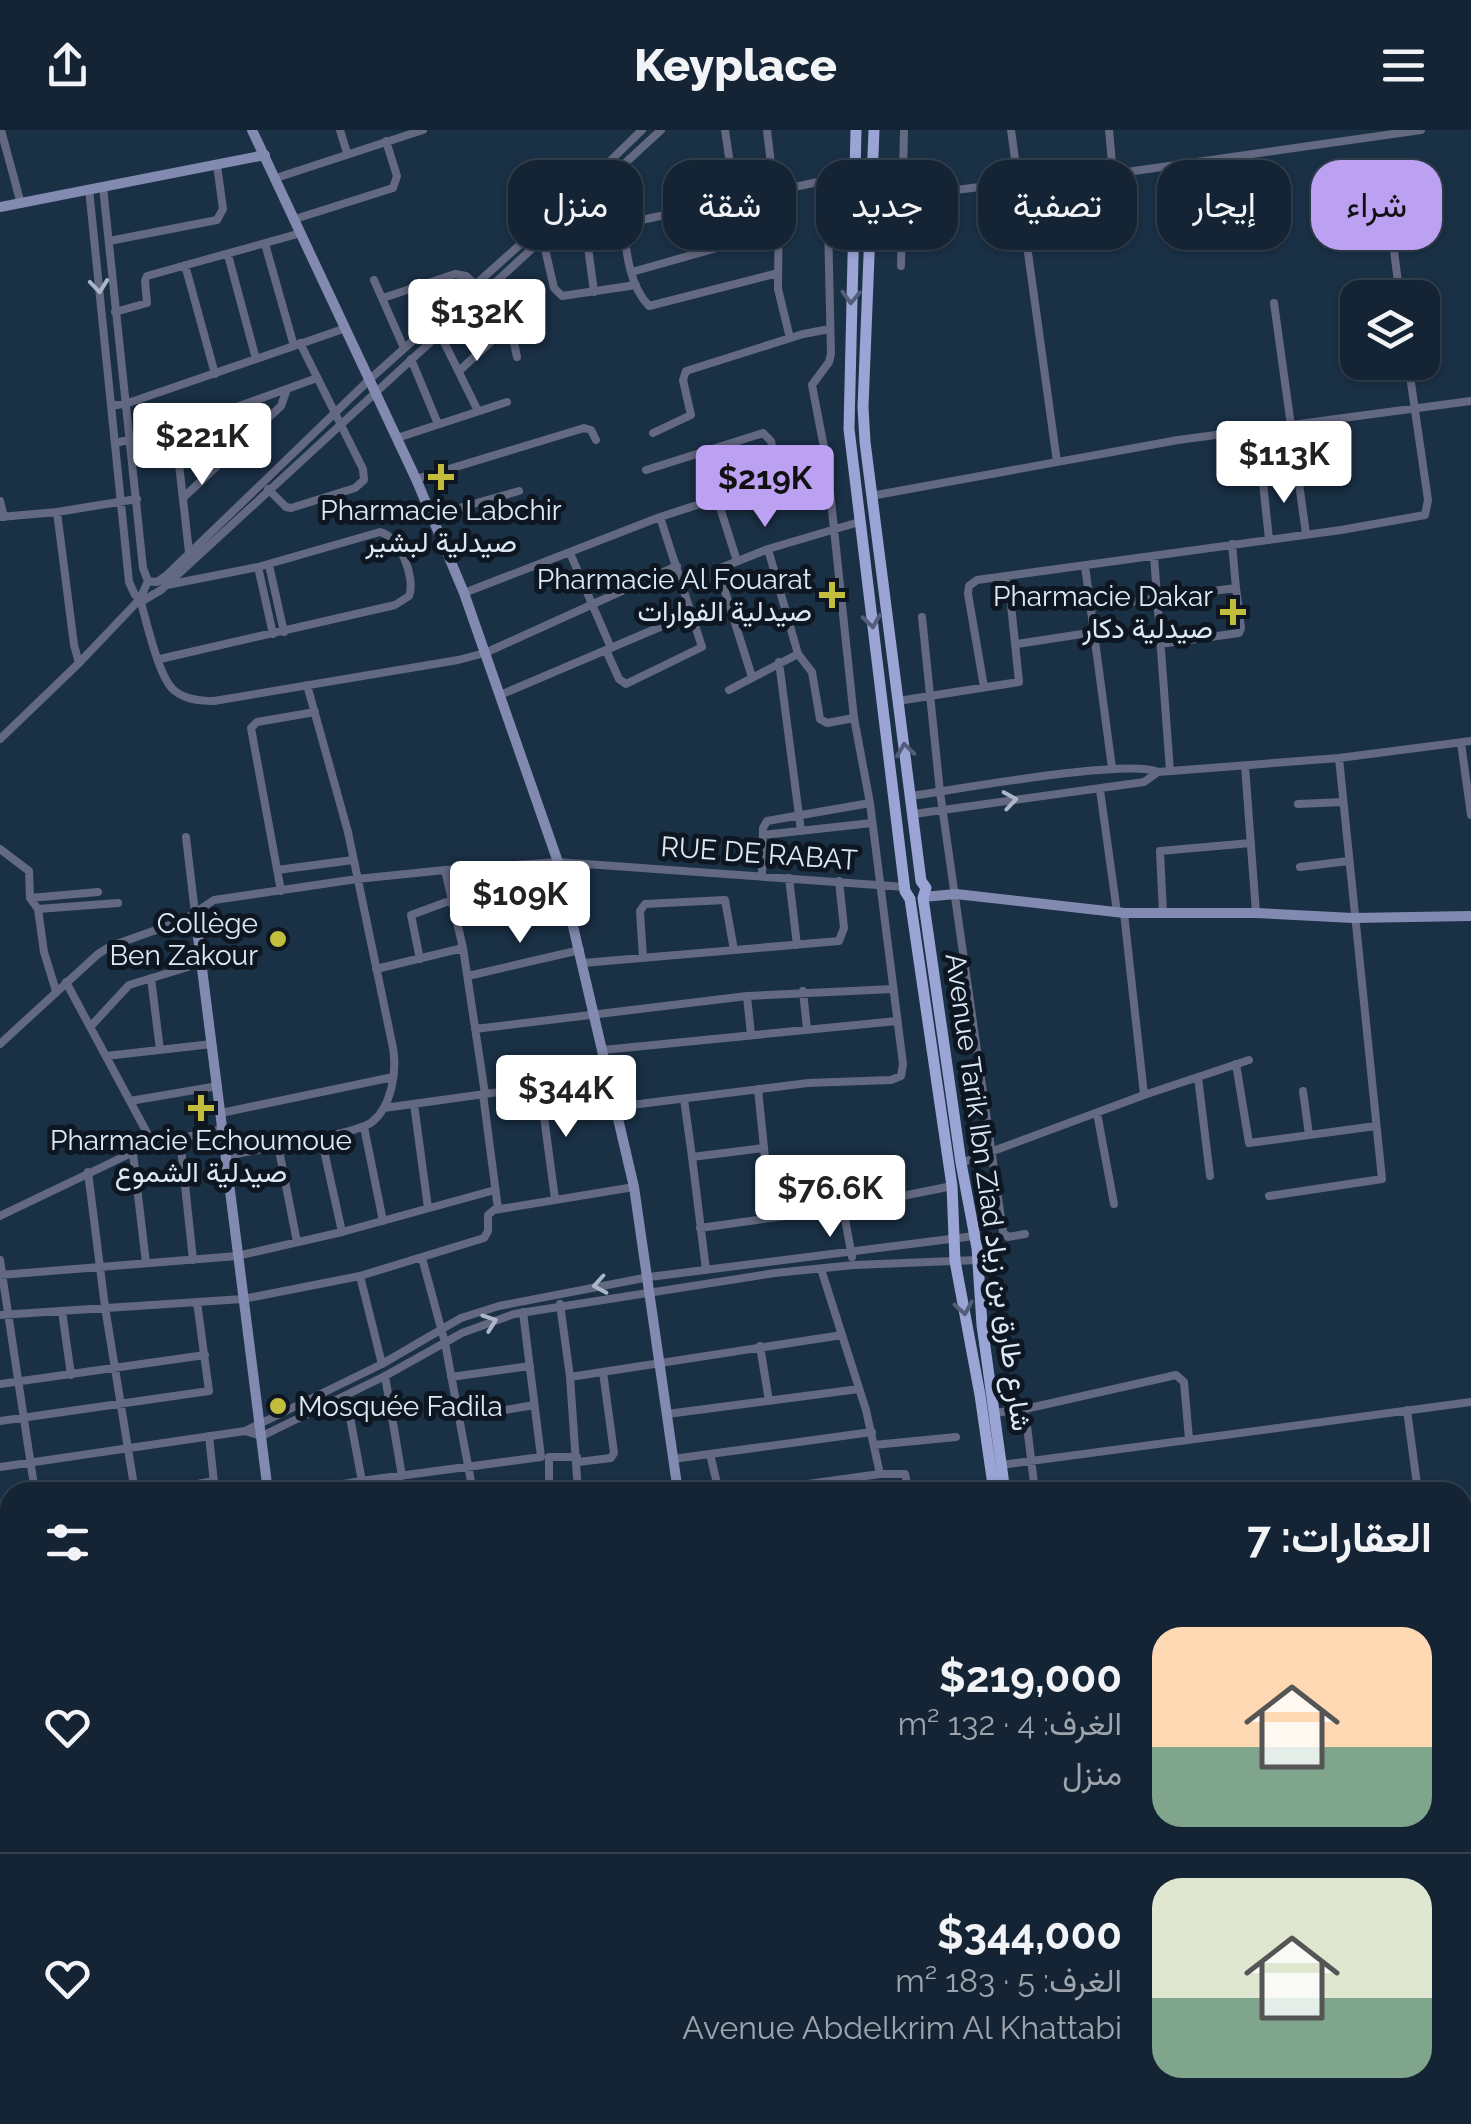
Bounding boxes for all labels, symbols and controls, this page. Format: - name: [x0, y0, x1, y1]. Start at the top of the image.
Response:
- icon: share: [40, 38, 95, 93]
- icon: menu: [1376, 38, 1431, 93]
- text: Keyplace: [634, 39, 837, 92]
- chip: منزل: [508, 160, 643, 250]
- chip: شقة: [663, 160, 796, 250]
- chip: جديد: [816, 160, 958, 250]
- chip: تصفية: [978, 160, 1137, 250]
- chip: إيجار: [1157, 160, 1291, 250]
- chip: شراء: [1311, 160, 1442, 250]
- one-way arrow: [88, 278, 109, 294]
- pin: $132K: [407, 279, 547, 364]
- map controls: [1340, 280, 1440, 380]
- button: layers: [1340, 280, 1440, 380]
- one-way arrow: [840, 290, 861, 306]
- text: $132K: [430, 293, 524, 330]
- pin: $221K: [132, 403, 272, 488]
- text: $221K: [155, 417, 249, 454]
- pin: $113K: [1214, 421, 1354, 506]
- text: $113K: [1238, 435, 1330, 472]
- pin: $219K: [695, 445, 835, 530]
- text: $219K: [718, 459, 812, 496]
- marker: Pharmacie Labchir صيدلية لبشير: [430, 466, 452, 488]
- place label: Pharmacie Labchir صيدلية لبشير: [320, 494, 562, 560]
- place label: Pharmacie Al Fouarat صيدلية الفوارات: [537, 563, 813, 629]
- place label: Pharmacie Dakar صيدلية دكار: [993, 580, 1213, 646]
- marker: Pharmacie Al Fouarat صيدلية الفوارات: [821, 584, 843, 606]
- marker: Pharmacie Dakar صيدلية دكار: [1222, 601, 1244, 623]
- one-way arrow: [861, 612, 882, 629]
- one-way arrow: [895, 741, 916, 758]
- one-way arrow: [1002, 790, 1018, 811]
- street label: RUE DE RABAT: [659, 830, 859, 877]
- pin: $109K: [450, 861, 590, 946]
- text: $109K: [472, 875, 568, 912]
- place label: Collège Ben Zakour: [109, 907, 258, 972]
- marker: Collège Ben Zakour: [267, 928, 289, 950]
- street label: Avenue Tarik Ibn Ziad شارع طارق بن زياد: [937, 951, 1038, 1433]
- pin: $344K: [496, 1055, 636, 1140]
- text: $344K: [518, 1069, 614, 1106]
- marker: Pharmacie Echoumoue صيدلية الشموع: [190, 1097, 212, 1119]
- place label: Pharmacie Echoumoue صيدلية الشموع: [50, 1124, 352, 1191]
- pin: $76.6K: [749, 1155, 911, 1240]
- text: $76.6K: [777, 1169, 883, 1206]
- one-way arrow: [592, 1274, 608, 1295]
- one-way arrow: [953, 1299, 974, 1316]
- one-way arrow: [480, 1313, 497, 1334]
- place label: Mosquée Fadila: [298, 1390, 503, 1423]
- marker: Mosquée Fadila: [267, 1395, 289, 1417]
- text: العقارات: 7: [1247, 1513, 1432, 1562]
- icon: filters: [40, 1515, 95, 1570]
- text: $219,000: [939, 1653, 1122, 1702]
- icon: home: [1232, 1667, 1352, 1787]
- icon: heart: [40, 1700, 95, 1755]
- text: الغرف: 4 · 132 m²: [898, 1705, 1122, 1742]
- text: منزل: [1062, 1755, 1122, 1792]
- text: $344,000: [937, 1910, 1122, 1959]
- icon: home: [1232, 1918, 1352, 2038]
- icon: heart: [40, 1951, 95, 2006]
- text: الغرف: 5 · 183 m²: [895, 1962, 1122, 1999]
- text: Avenue Abdelkrim Al Khattabi: [682, 2009, 1122, 2046]

